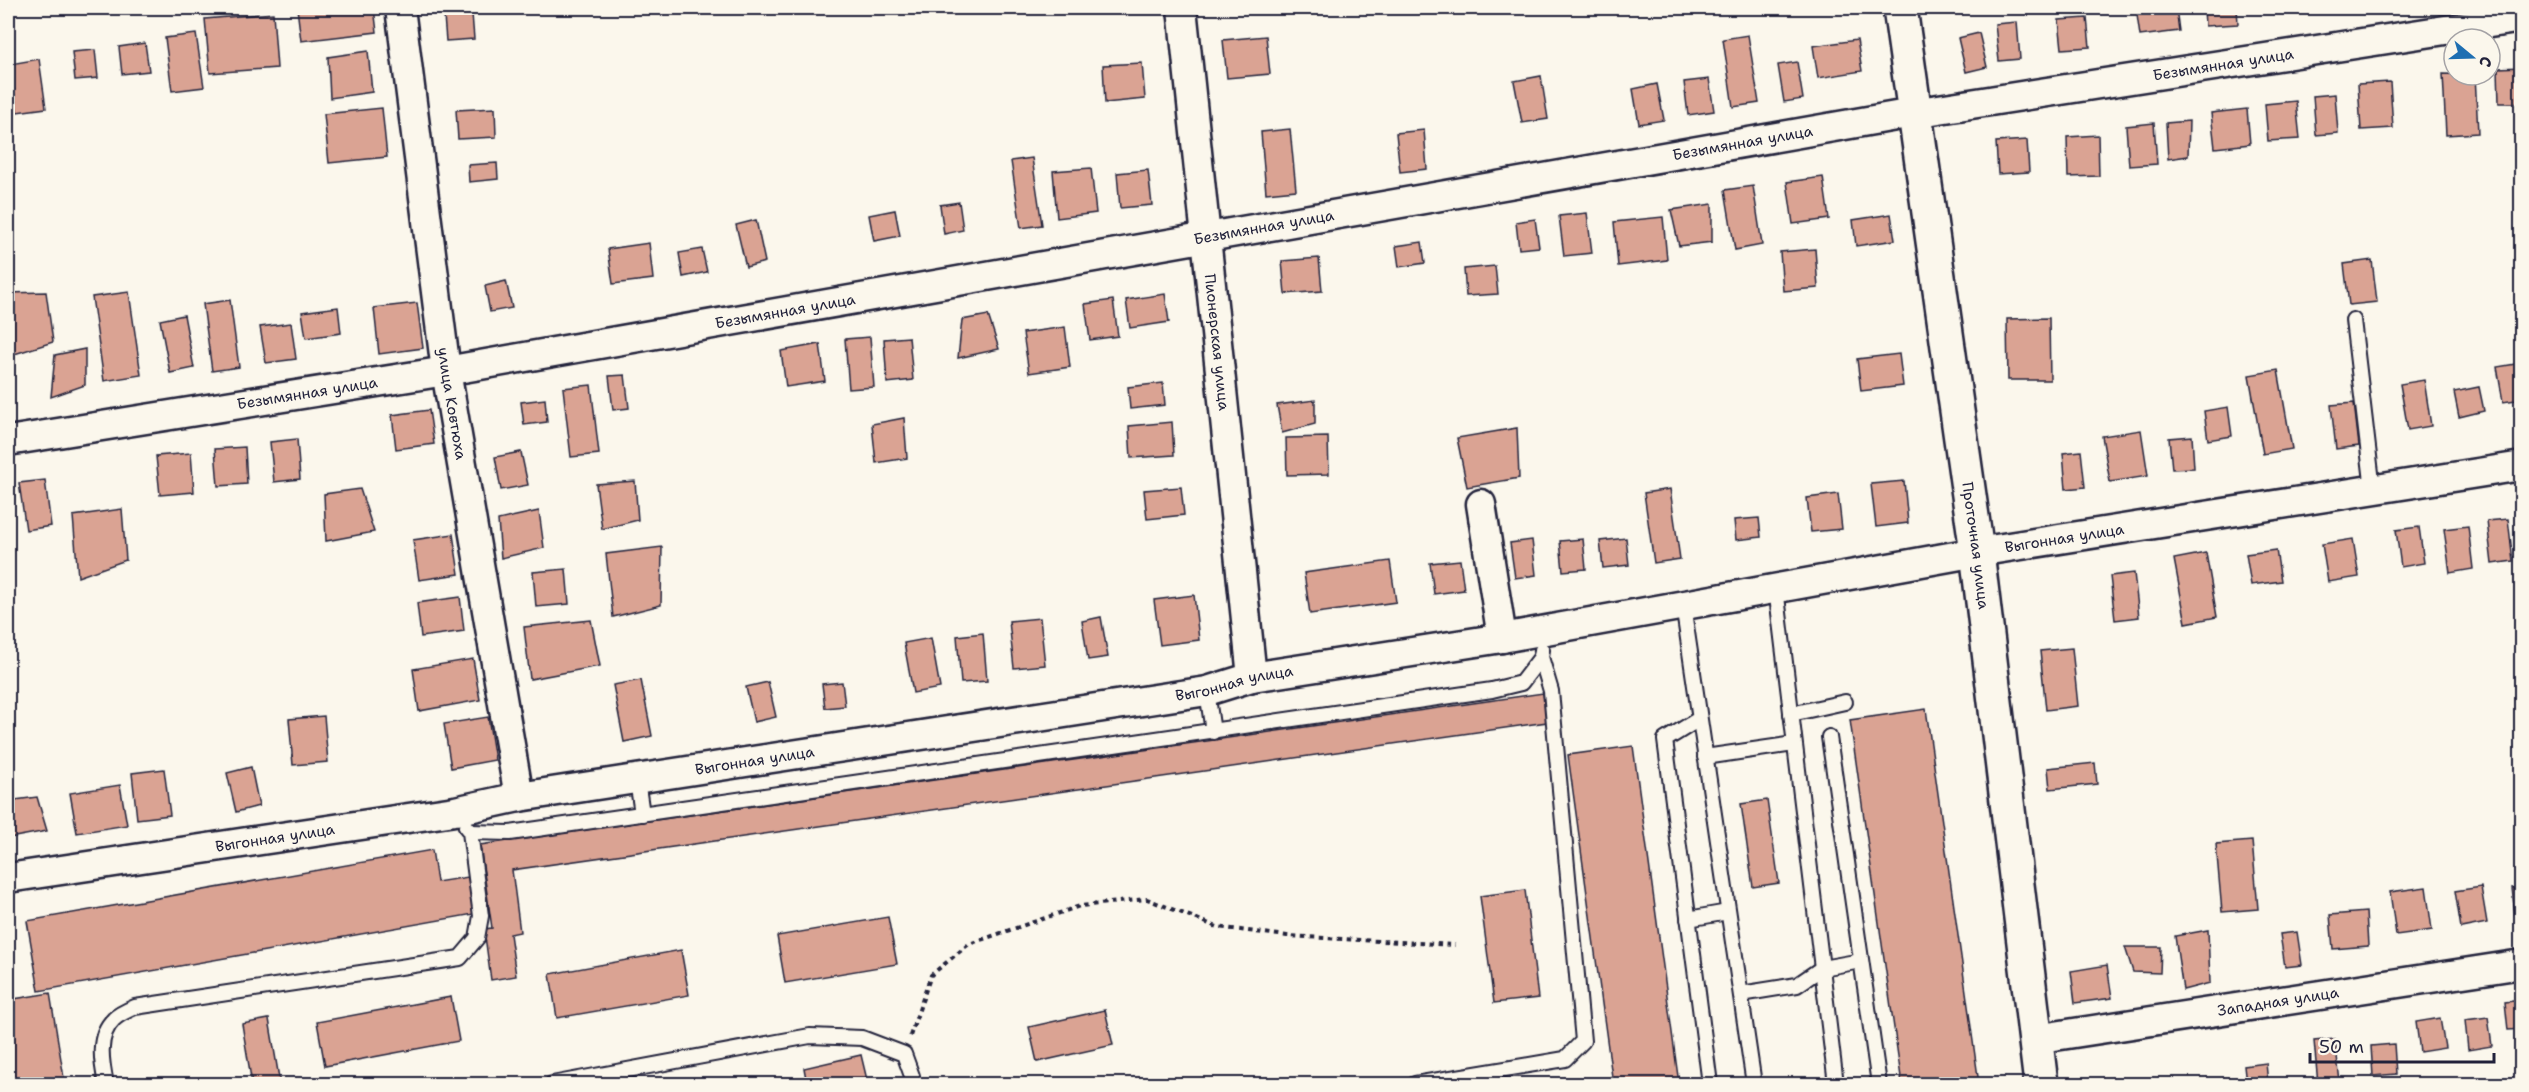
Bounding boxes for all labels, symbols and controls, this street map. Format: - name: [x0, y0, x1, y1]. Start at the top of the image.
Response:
- north arrow: [2442, 27, 2502, 87]
- street label: Безымянная улица: [2151, 44, 2296, 85]
- text: С: [2474, 54, 2497, 70]
- street label: Безымянная улица: [1671, 121, 1815, 165]
- street label: Безымянная улица: [1192, 205, 1336, 249]
- street label: Пионерская улица: [1200, 273, 1234, 412]
- street label: Безымянная улица: [714, 289, 858, 333]
- street label: улица Ковтюха: [433, 346, 471, 462]
- street label: Безымянная улица: [235, 372, 380, 414]
- street label: Проточная улица: [1957, 481, 1994, 611]
- street label: Выгонная улица: [2003, 519, 2126, 557]
- street label: Выгонная улица: [1174, 661, 1295, 706]
- street label: Выгонная улица: [694, 742, 816, 780]
- street label: Выгонная улица: [214, 819, 337, 857]
- street label: Западная улица: [2216, 982, 2341, 1021]
- scale bar: [2310, 1026, 2494, 1064]
- text: 50 m: [2319, 1035, 2364, 1059]

